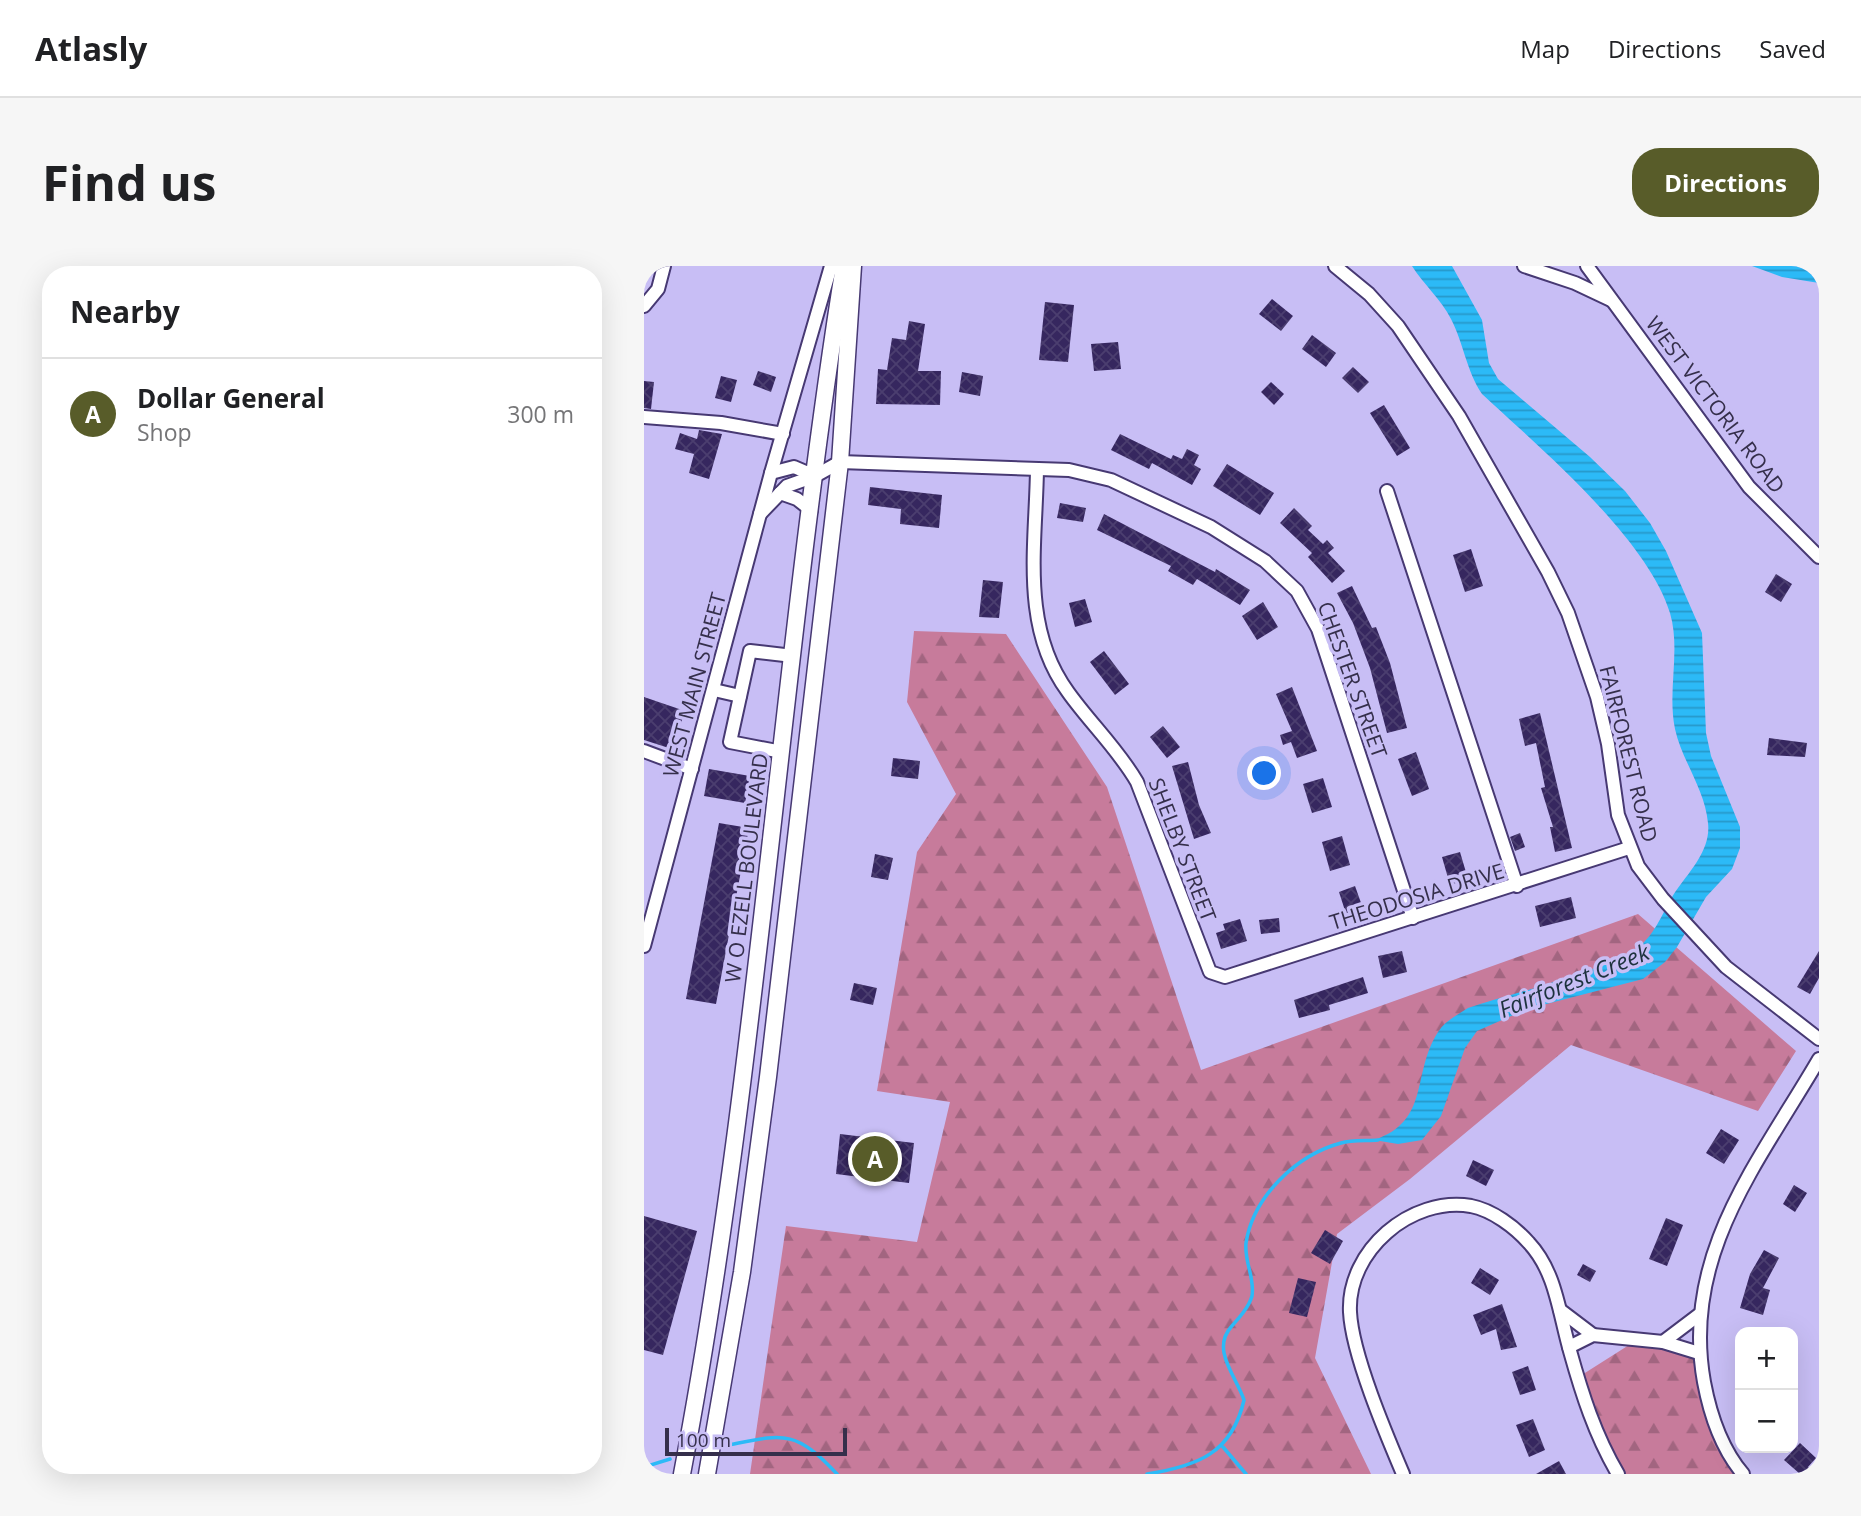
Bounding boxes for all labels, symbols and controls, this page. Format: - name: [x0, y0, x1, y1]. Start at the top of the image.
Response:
- text: Atlasly: [35, 26, 147, 71]
- text: Map: [1520, 32, 1570, 65]
- text: Directions: [1608, 32, 1721, 65]
- text: Saved: [1759, 32, 1826, 65]
- button: Directions: [1632, 148, 1819, 217]
- text: Find us: [42, 149, 216, 215]
- text: Nearby: [70, 291, 180, 332]
- street label: WEST VICTORIA ROAD: [1640, 310, 1792, 498]
- text: Dollar General: [137, 380, 325, 416]
- text: A: [85, 398, 101, 430]
- text: 300 m: [507, 398, 574, 430]
- text: Shop: [137, 416, 192, 448]
- street label: WEST MAIN STREET: [656, 589, 732, 780]
- street label: CHESTER STREET: [1312, 598, 1394, 762]
- street label: FAIRFOREST ROAD: [1593, 663, 1664, 845]
- street label: W O EZELL BOULEVARD: [718, 751, 774, 984]
- your location: [1247, 756, 1281, 790]
- street label: SHELBY STREET: [1143, 774, 1223, 926]
- street label: THEODOSIA DRIVE: [1326, 856, 1507, 936]
- water label: Fairforest Creek: [1494, 935, 1654, 1025]
- pin: A: [852, 1133, 898, 1185]
- map controls: [1735, 1327, 1798, 1453]
- button: +: [1735, 1327, 1798, 1390]
- button: −: [1735, 1390, 1798, 1453]
- scale bar: [665, 1425, 847, 1457]
- text: 100 m: [676, 1427, 731, 1453]

